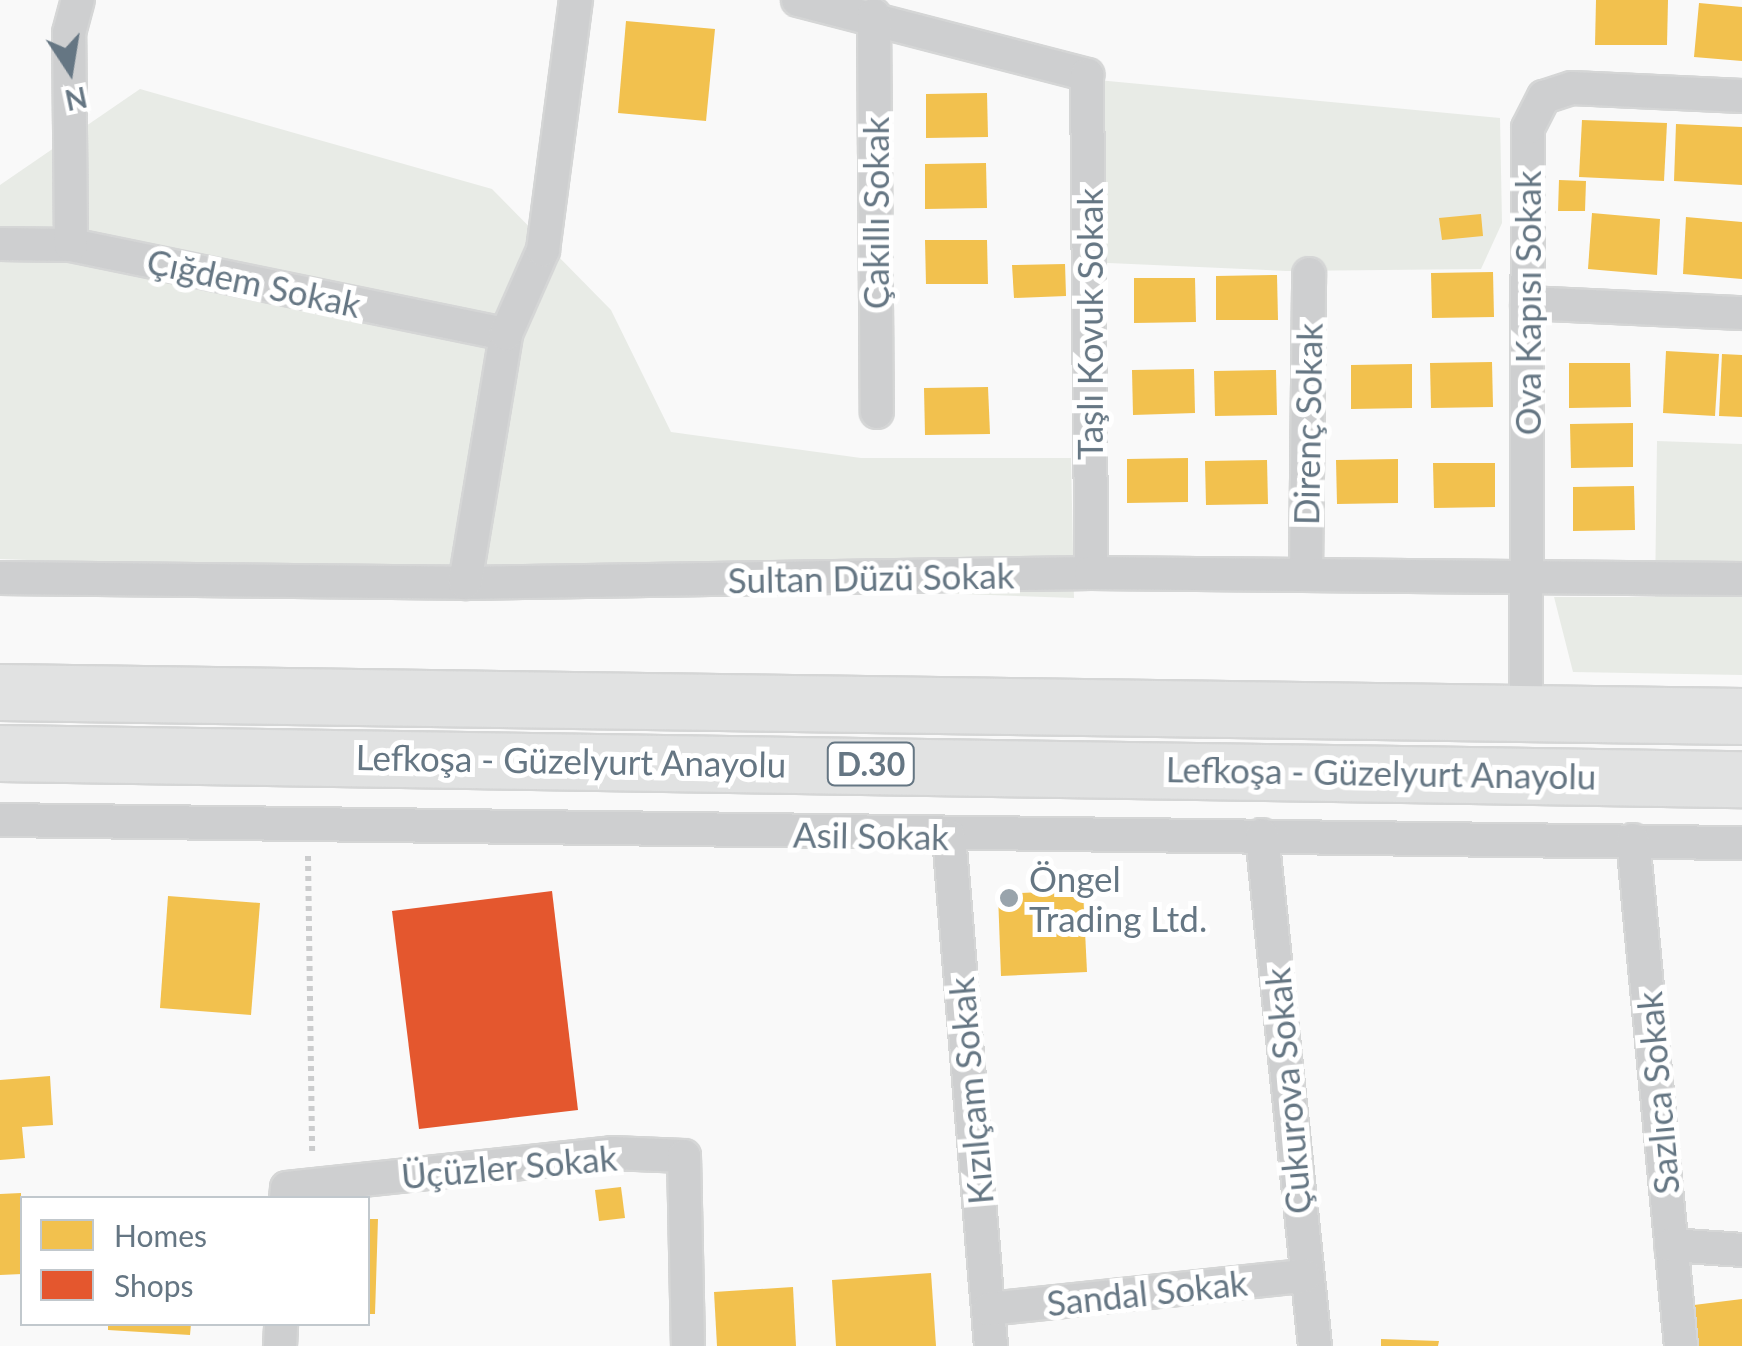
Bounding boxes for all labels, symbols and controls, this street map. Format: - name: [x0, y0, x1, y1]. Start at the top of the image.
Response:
- north arrow: [20, 20, 120, 120]
- text: N: [62, 80, 90, 118]
- street label: Çakıllı Sokak: [854, 117, 896, 309]
- street label: Ova Kapısı Sokak: [1506, 171, 1548, 435]
- street label: Taşlı Kovuk Sokak: [1068, 188, 1110, 460]
- street label: Çığdem Sokak: [143, 239, 365, 325]
- street label: Direnç Sokak: [1284, 323, 1330, 525]
- street label: Sultan Düzü Sokak: [727, 554, 1015, 600]
- street label: Lefkoşa - Güzelyurt Anayolu: [355, 735, 787, 785]
- road number: D.30: [826, 737, 916, 791]
- street label: Lefkoşa - Güzelyurt Anayolu: [1165, 747, 1597, 797]
- street label: Asil Sokak: [793, 813, 949, 857]
- place label: Öngel Trading Ltd.: [1029, 857, 1207, 939]
- marker: Öngel Trading Ltd.: [998, 887, 1020, 909]
- street label: Çukurova Sokak: [1255, 966, 1319, 1216]
- street label: Kızılçam Sokak: [939, 976, 1001, 1206]
- street label: Sazlıca Sokak: [1627, 990, 1687, 1196]
- street label: Üçüzler Sokak: [399, 1136, 619, 1196]
- legend: [20, 1196, 370, 1326]
- text: Homes: [114, 1217, 207, 1253]
- street label: Sandal Sokak: [1045, 1261, 1249, 1323]
- text: Shops: [114, 1267, 194, 1303]

